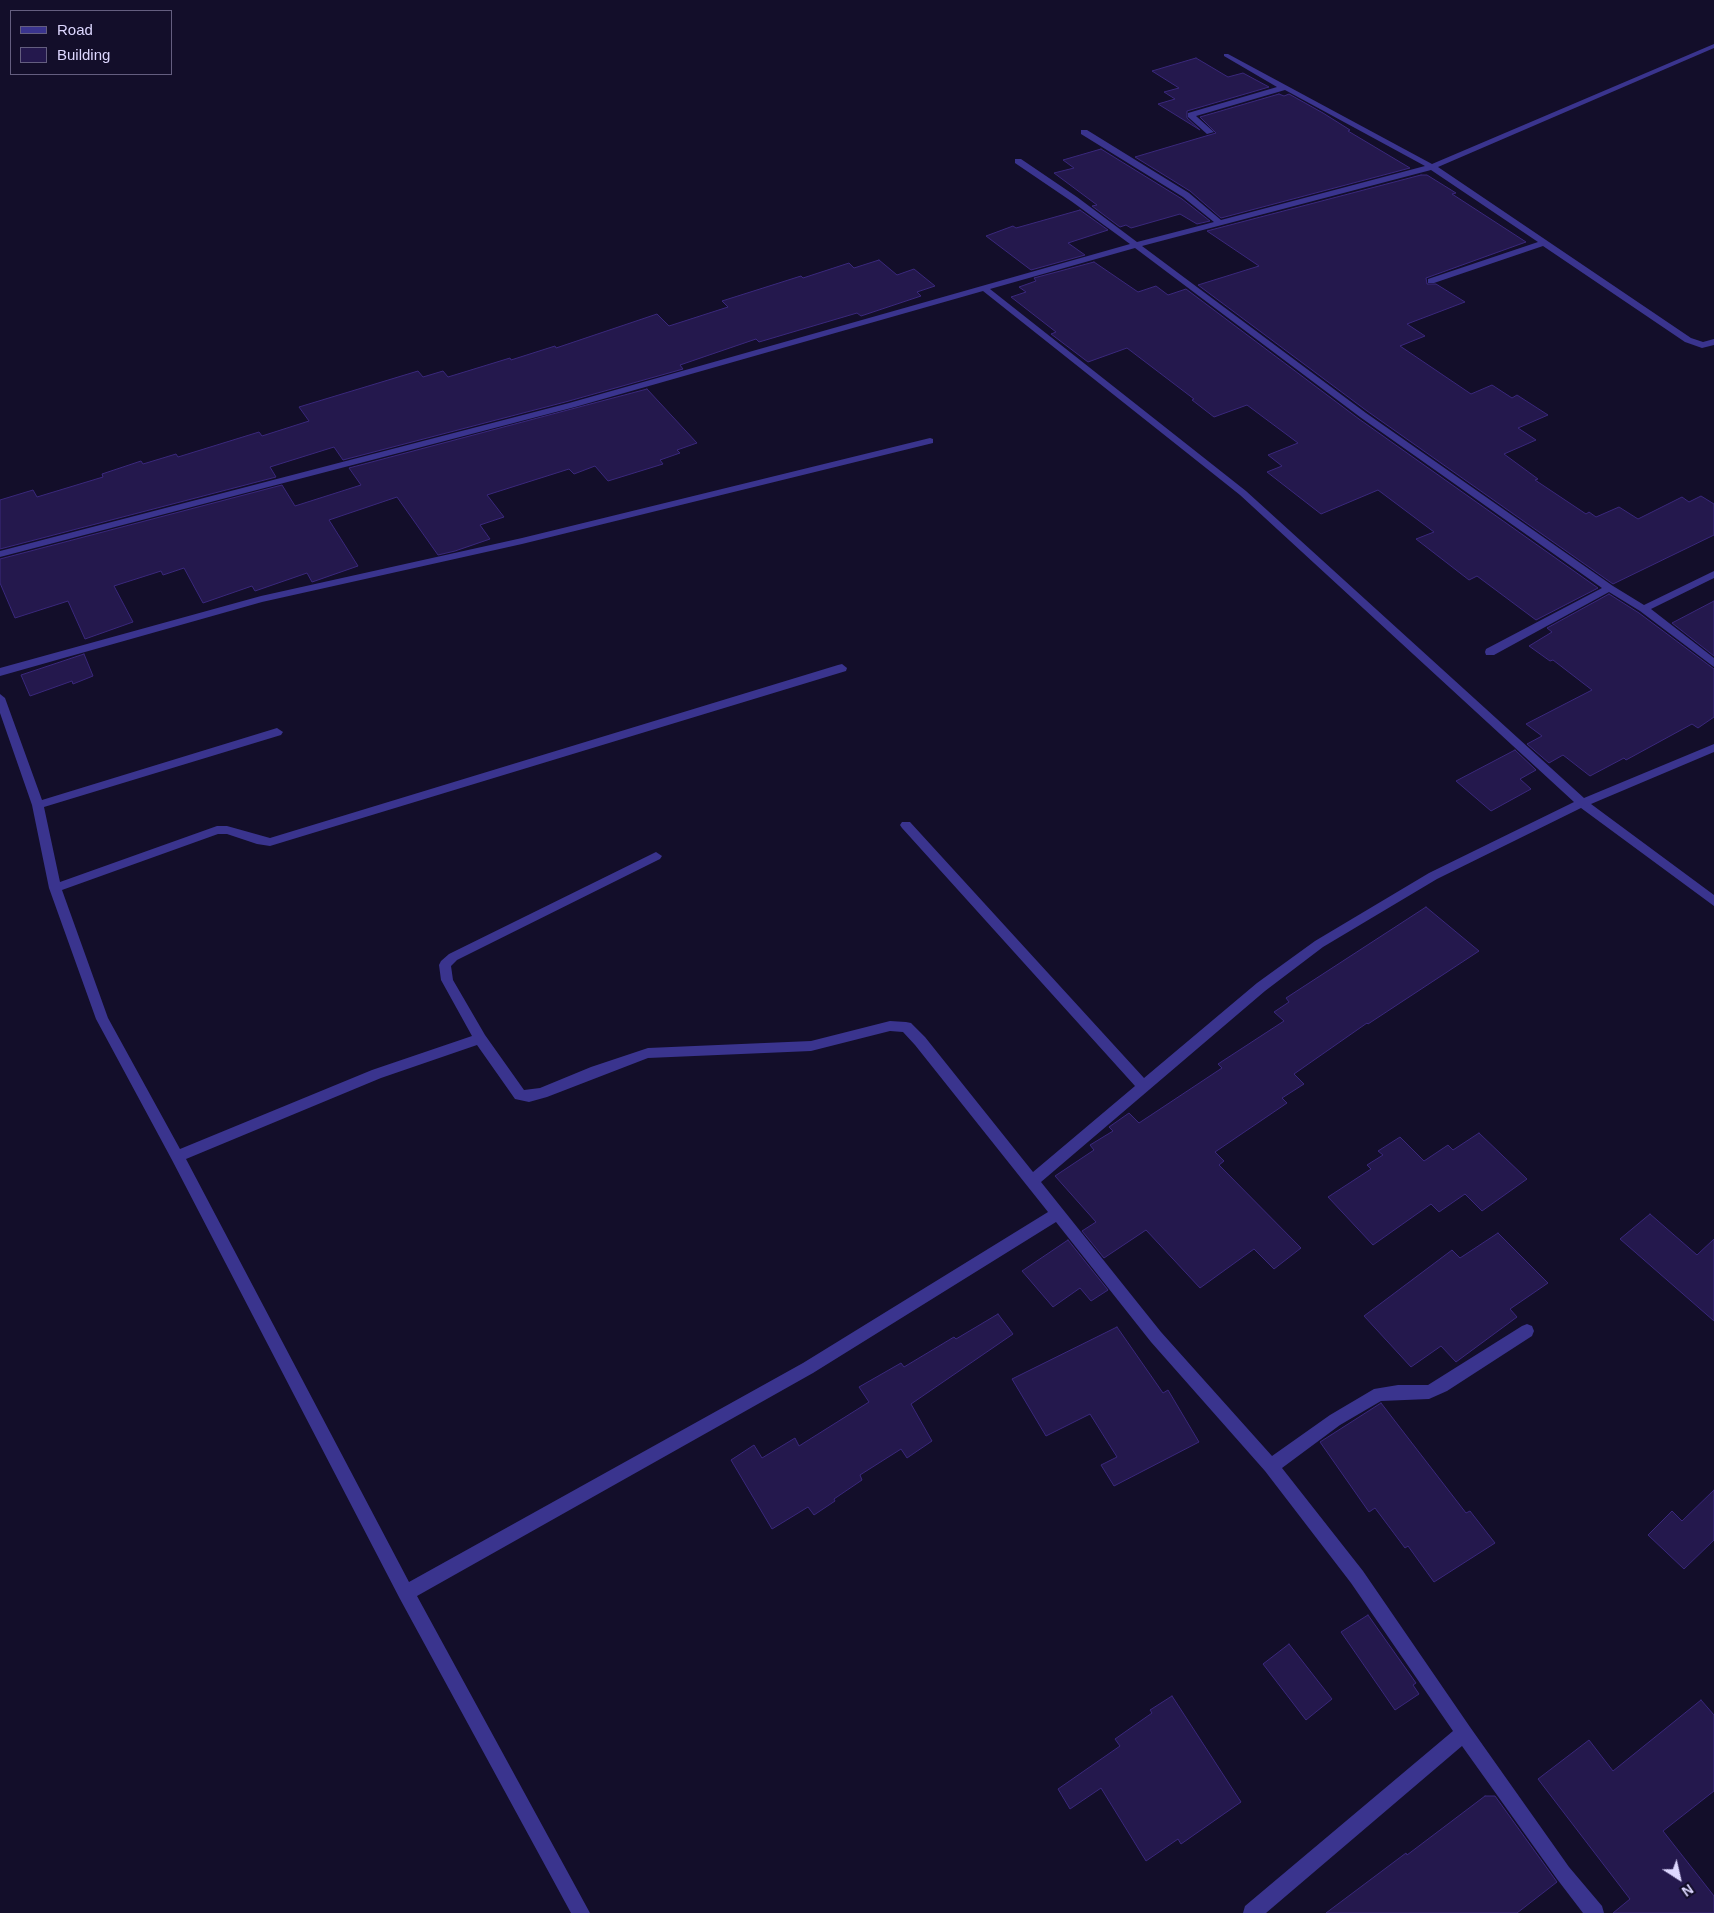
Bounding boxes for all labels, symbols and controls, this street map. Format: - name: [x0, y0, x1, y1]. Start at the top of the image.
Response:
- legend: [10, 10, 172, 75]
- text: Road: [57, 21, 93, 38]
- text: Building: [57, 46, 110, 63]
- north arrow: [1654, 1853, 1704, 1903]
- text: N: [1679, 1881, 1696, 1900]

